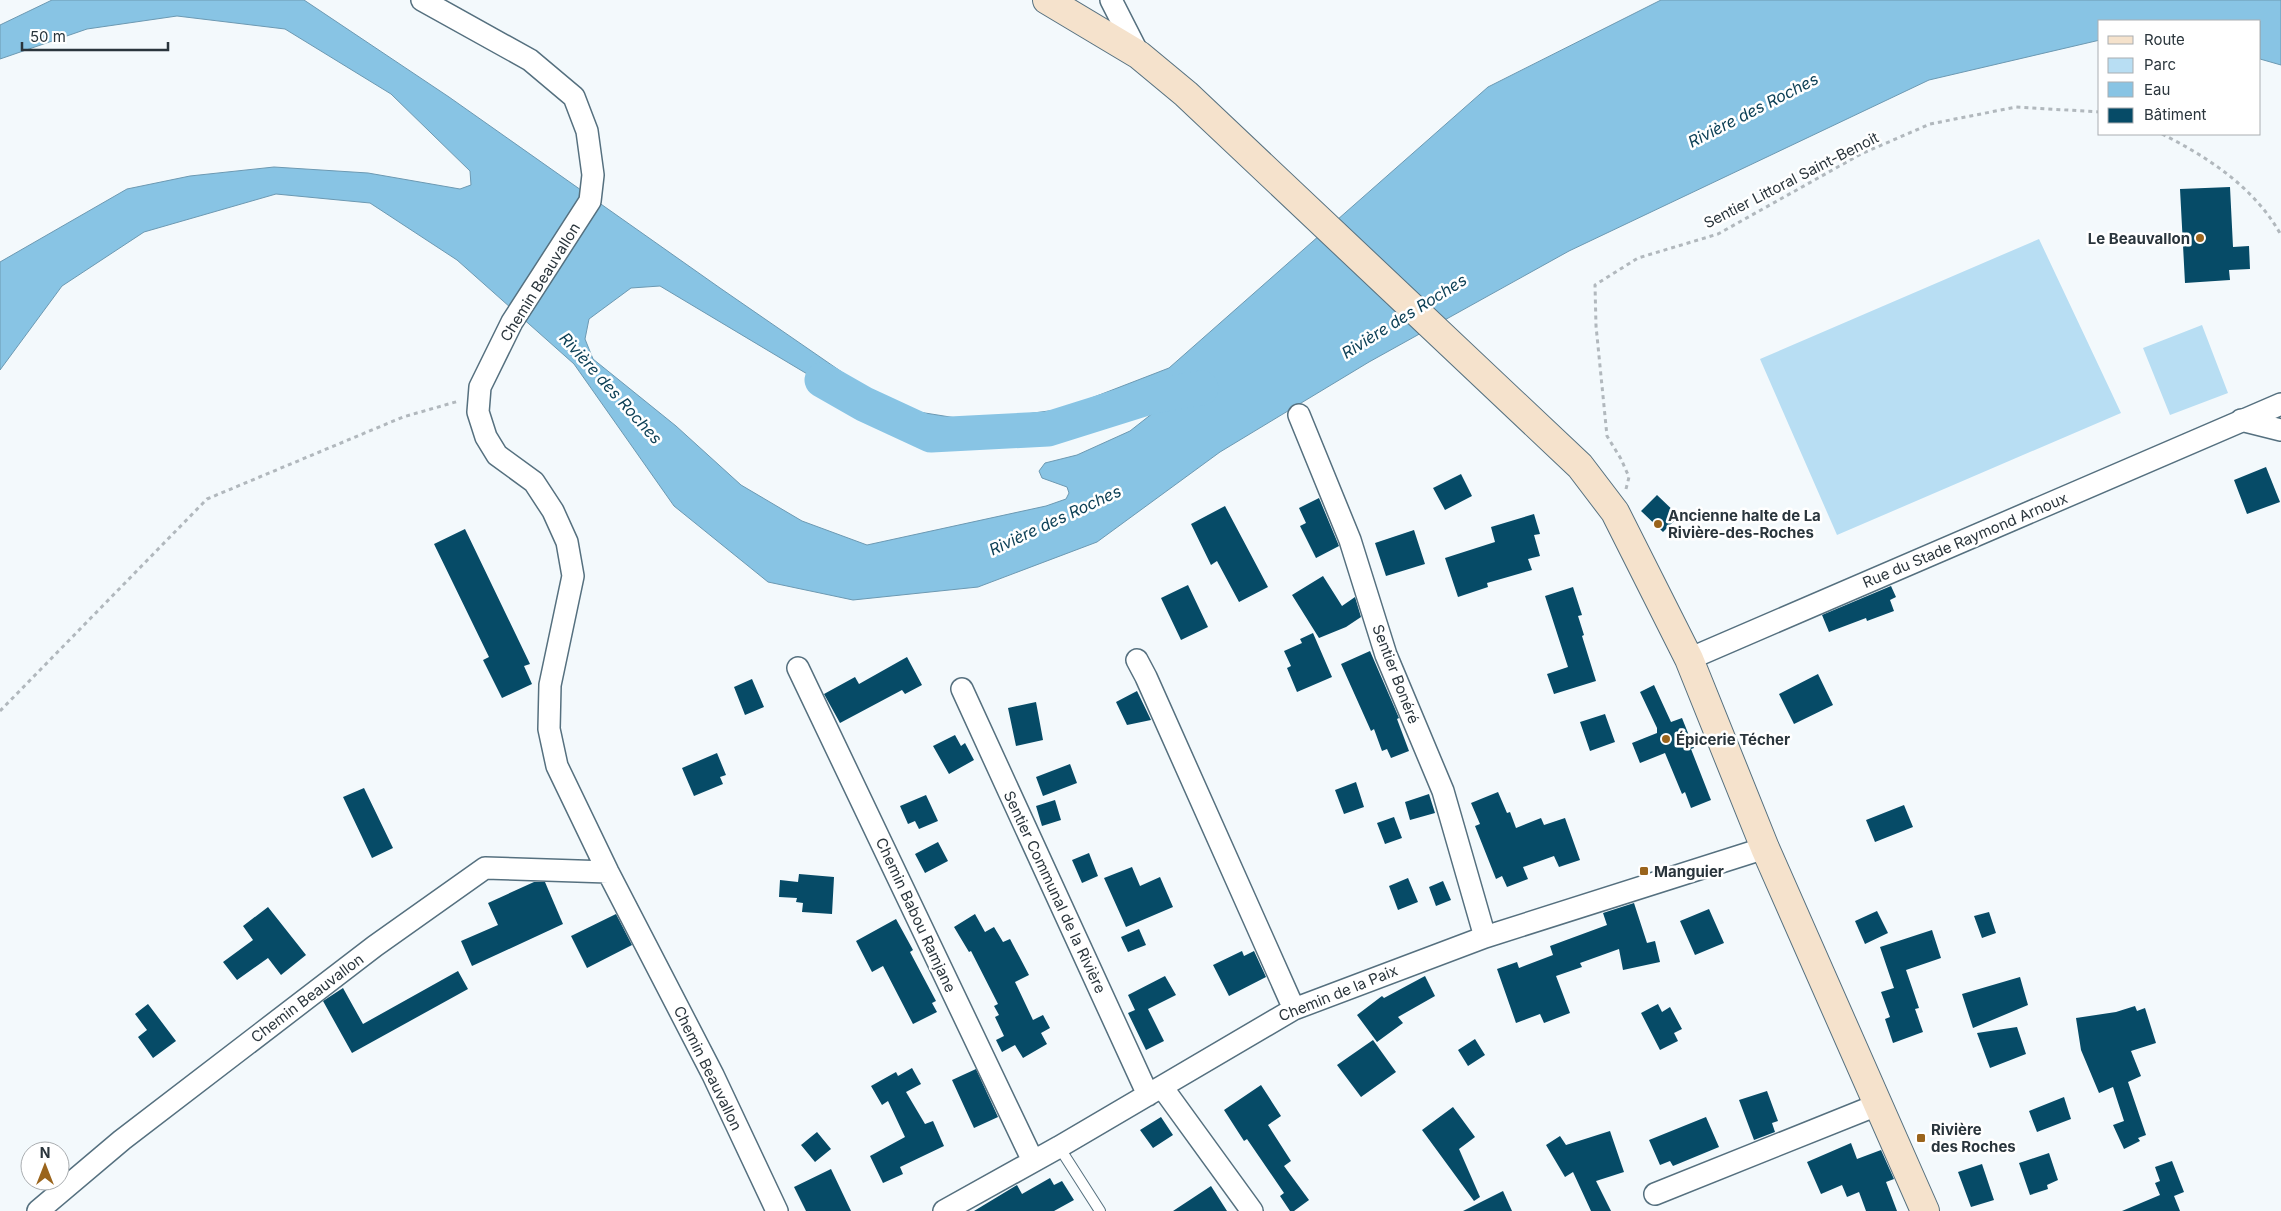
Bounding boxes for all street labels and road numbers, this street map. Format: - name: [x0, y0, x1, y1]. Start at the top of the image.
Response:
- street label: Sentier Littoral Saint-Benoit: [1700, 128, 1882, 232]
- street label: Chemin Beauvallon: [496, 219, 584, 345]
- street label: Rue du Stade Raymond Arnoux: [1860, 488, 2070, 592]
- street label: Sentier Bonéré: [1368, 622, 1424, 726]
- street label: Sentier Communal de la Rivière: [1000, 788, 1110, 996]
- street label: Chemin Babou Ramjane: [872, 835, 960, 995]
- street label: Chemin Beauvallon: [247, 949, 367, 1047]
- street label: Chemin de la Paix: [1276, 960, 1400, 1026]
- street label: Chemin Beauvallon: [670, 1003, 746, 1133]

